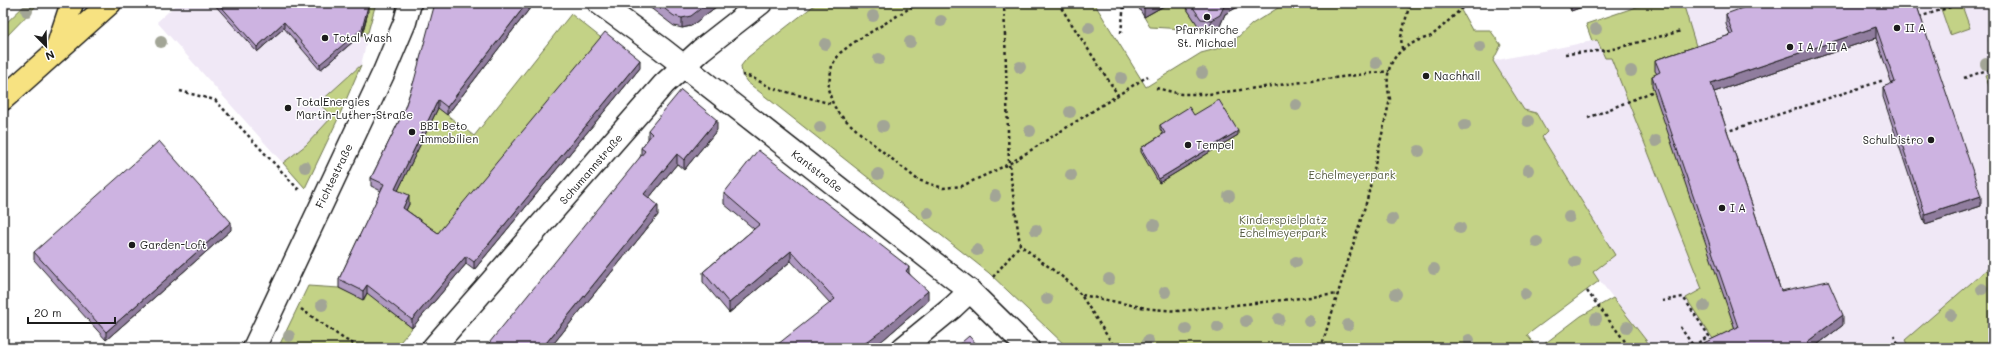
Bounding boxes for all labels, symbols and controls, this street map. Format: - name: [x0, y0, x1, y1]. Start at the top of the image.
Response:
- marker: Pfarrkirche St. Michael: [1202, 12, 1212, 22]
- place label: II A: [1905, 20, 1926, 35]
- place label: Pfarrkirche St. Michael: [1175, 22, 1239, 50]
- marker: II A: [1892, 23, 1902, 33]
- north arrow: [26, 26, 66, 66]
- place label: Total Wash: [333, 30, 392, 45]
- marker: Total Wash: [320, 33, 330, 43]
- place label: I A / II A: [1798, 39, 1848, 54]
- marker: I A / II A: [1785, 42, 1795, 52]
- text: N: [43, 47, 57, 64]
- place label: Nachhall: [1434, 68, 1480, 83]
- marker: Nachhall: [1421, 71, 1431, 81]
- place label: TotalEnergies Martin-Luther-Straße: [296, 94, 413, 122]
- marker: TotalEnergies Martin-Luther-Straße: [283, 103, 293, 113]
- place label: BBI Beto Immobilien: [420, 118, 478, 146]
- marker: BBI Beto Immobilien: [407, 127, 417, 137]
- street label: Schumannstraße: [556, 130, 626, 207]
- place label: Schulbistro: [1863, 132, 1923, 147]
- marker: Schulbistro: [1926, 135, 1936, 145]
- place label: Tempel: [1196, 137, 1234, 152]
- marker: Tempel: [1183, 140, 1193, 150]
- street label: Fichtestraße: [311, 141, 356, 211]
- street label: Kantstraße: [789, 146, 846, 195]
- park label: Echelmeyerpark: [1308, 167, 1396, 182]
- place label: I A: [1730, 200, 1746, 215]
- marker: I A: [1717, 203, 1727, 213]
- park label: Kinderspielplatz Echelmeyerpark: [1239, 212, 1327, 240]
- place label: Garden-Loft: [140, 237, 207, 252]
- marker: Garden-Loft: [127, 240, 137, 250]
- scale bar: [28, 299, 115, 325]
- text: 20 m: [34, 304, 62, 320]

